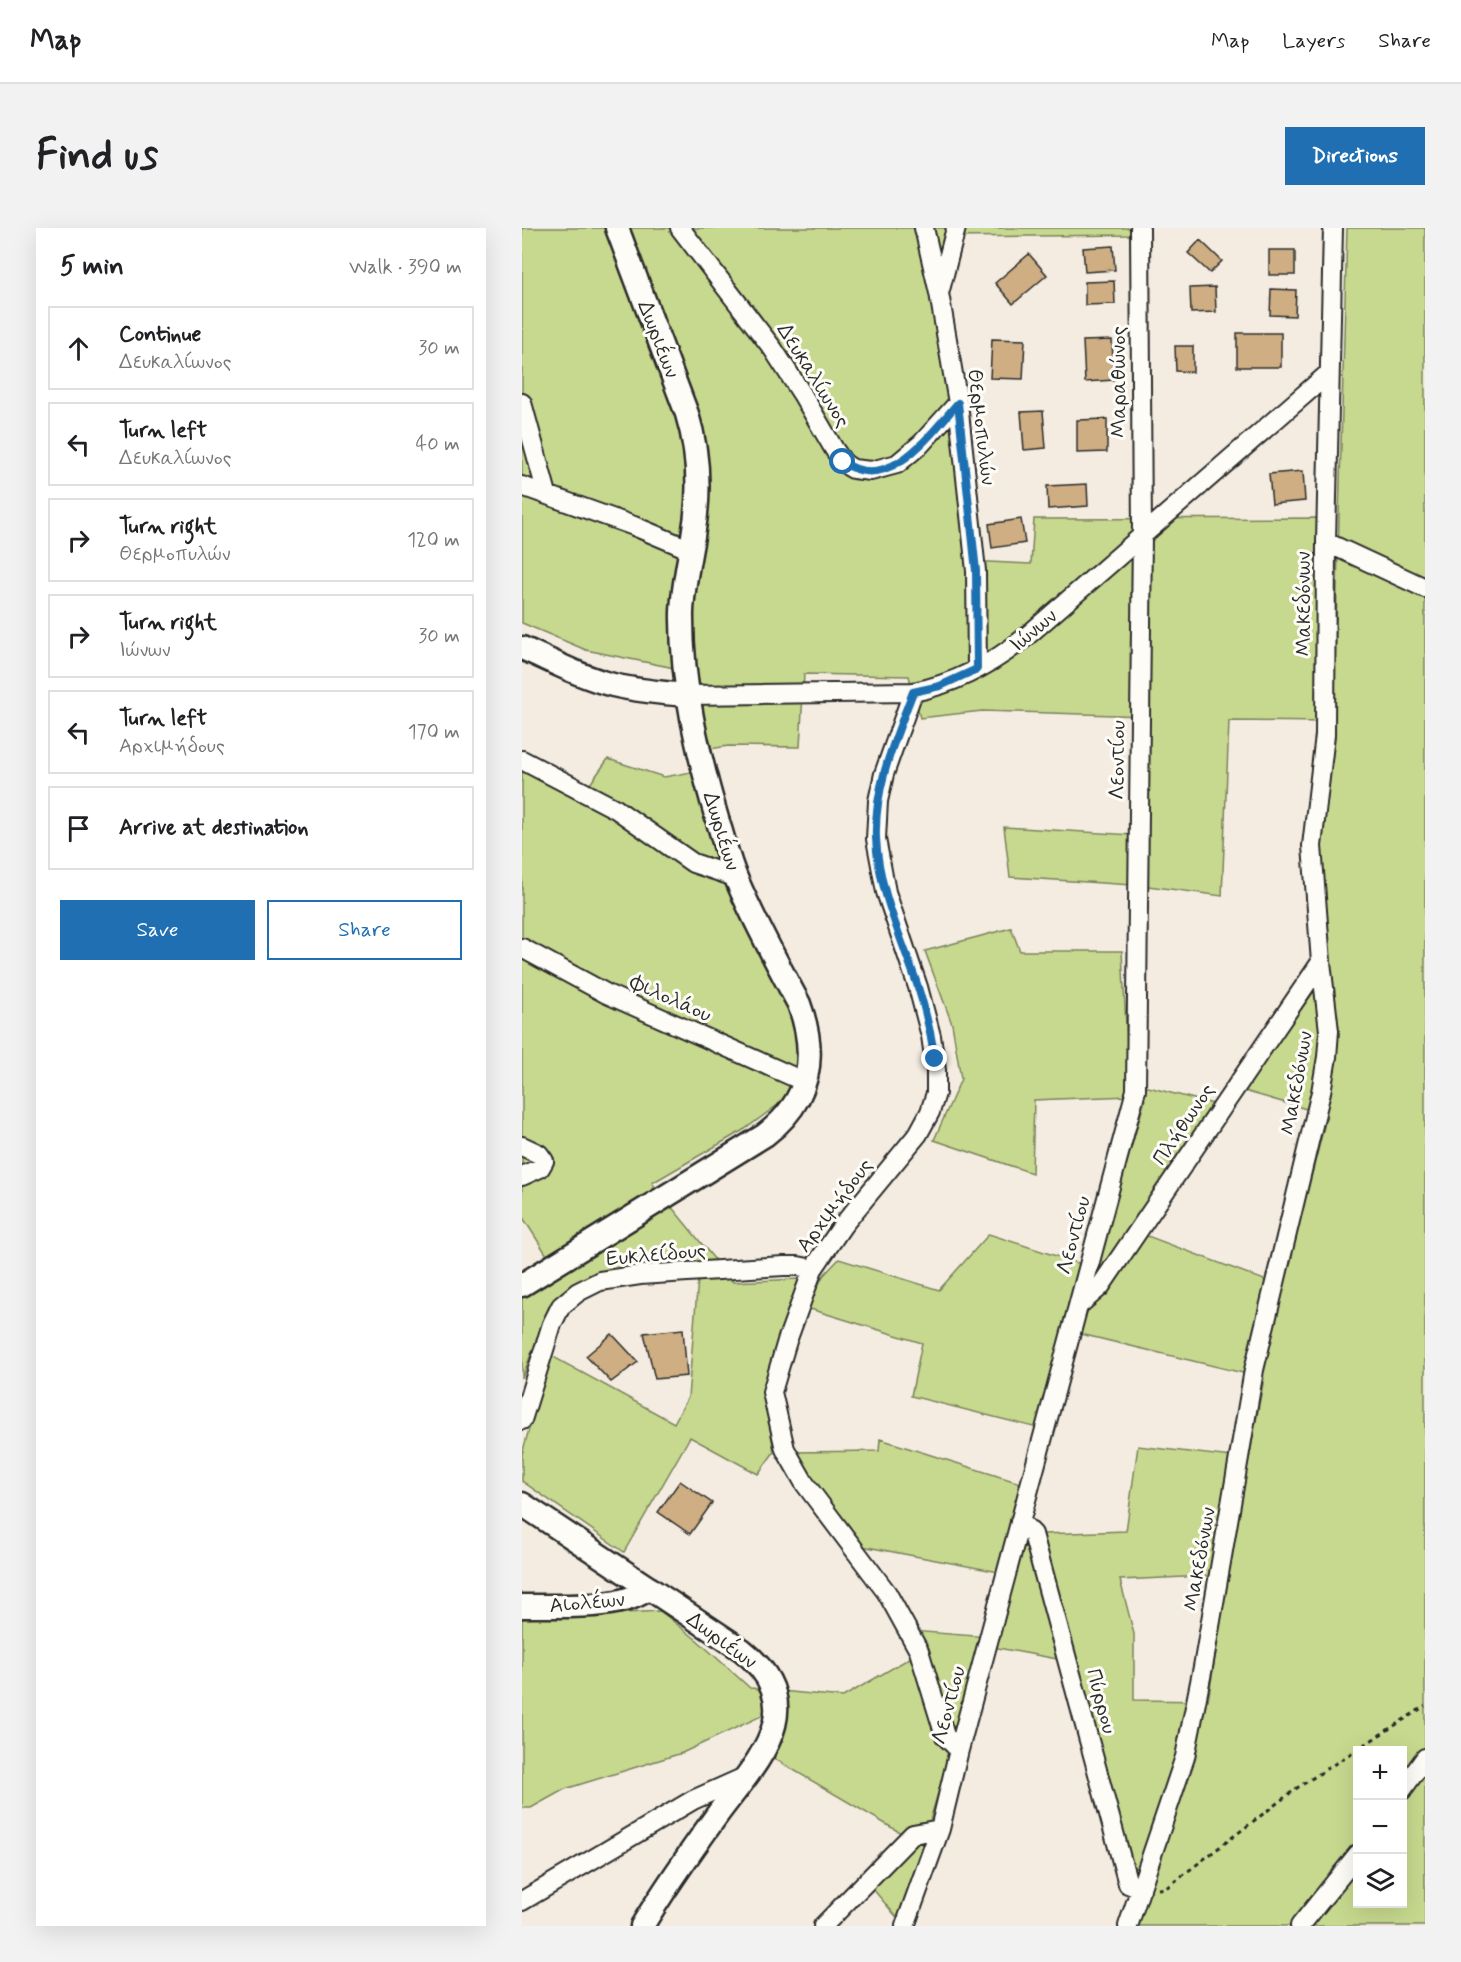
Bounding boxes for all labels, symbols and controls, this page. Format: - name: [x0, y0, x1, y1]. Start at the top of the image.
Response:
- text: Map: [30, 23, 81, 60]
- text: Map: [1211, 27, 1249, 55]
- text: Layers: [1282, 27, 1345, 55]
- text: Share: [1378, 27, 1431, 55]
- button: Directions: [1285, 127, 1425, 185]
- text: Find us: [36, 129, 158, 184]
- text: 5 min: [60, 250, 124, 284]
- text: Walk · 390 m: [349, 254, 462, 281]
- street label: Δωριέων: [630, 296, 687, 382]
- street label: Δευκαλίωνος: [770, 318, 856, 433]
- text: Continue: [119, 321, 201, 349]
- street label: Μαραθώνος: [1105, 326, 1133, 438]
- icon: ahead: [62, 332, 95, 365]
- text: 30 m: [418, 335, 460, 362]
- text: Δευκαλίωνος: [119, 349, 232, 376]
- street label: Θερμοπυλών: [960, 367, 1002, 487]
- text: Turn left: [119, 417, 207, 445]
- icon: left: [62, 428, 95, 461]
- text: 40 m: [416, 431, 460, 458]
- text: Δευκαλίωνος: [119, 445, 232, 472]
- route start: [829, 448, 855, 474]
- text: Turn right: [119, 513, 217, 541]
- icon: right: [62, 524, 95, 557]
- text: 120 m: [407, 527, 460, 554]
- text: Θερμοπυλών: [119, 541, 230, 568]
- street label: Μακεδόνων: [1290, 551, 1318, 657]
- street label: Ιώνων: [1004, 603, 1063, 659]
- text: Turn right: [119, 609, 217, 637]
- icon: right: [62, 620, 95, 653]
- text: 30 m: [418, 623, 460, 650]
- text: Ιώνων: [119, 637, 171, 664]
- text: Turn left: [119, 705, 207, 733]
- icon: left: [62, 716, 95, 749]
- text: 170 m: [408, 719, 460, 746]
- street label: Λεοντίου: [1103, 720, 1133, 800]
- text: Αρχιμήδους: [119, 733, 225, 760]
- street label: Δωριέων: [696, 788, 747, 874]
- icon: arrive: [62, 812, 95, 845]
- text: Arrive at destination: [119, 814, 309, 842]
- button: Save: [60, 900, 255, 960]
- button: Share: [267, 900, 462, 960]
- street label: Φιλολάου: [624, 968, 716, 1029]
- street label: Μακεδόνων: [1274, 1029, 1320, 1137]
- route end: [921, 1045, 947, 1071]
- street label: Πλήθωνος: [1146, 1078, 1221, 1171]
- street label: Αρχιμήδους: [790, 1153, 879, 1258]
- street label: Λεοντίου: [1050, 1193, 1098, 1277]
- street label: Ευκλείδους: [605, 1237, 707, 1273]
- street label: Μακεδόνων: [1177, 1505, 1223, 1613]
- street label: Αιολέων: [548, 1585, 626, 1620]
- street label: Δωριέων: [680, 1605, 763, 1676]
- street label: Λεοντίου: [925, 1663, 973, 1747]
- street label: Πύρρου: [1079, 1666, 1123, 1737]
- map controls: [1353, 1746, 1407, 1908]
- button: +: [1353, 1746, 1407, 1800]
- button: −: [1353, 1800, 1407, 1854]
- button: layers: [1353, 1854, 1407, 1908]

